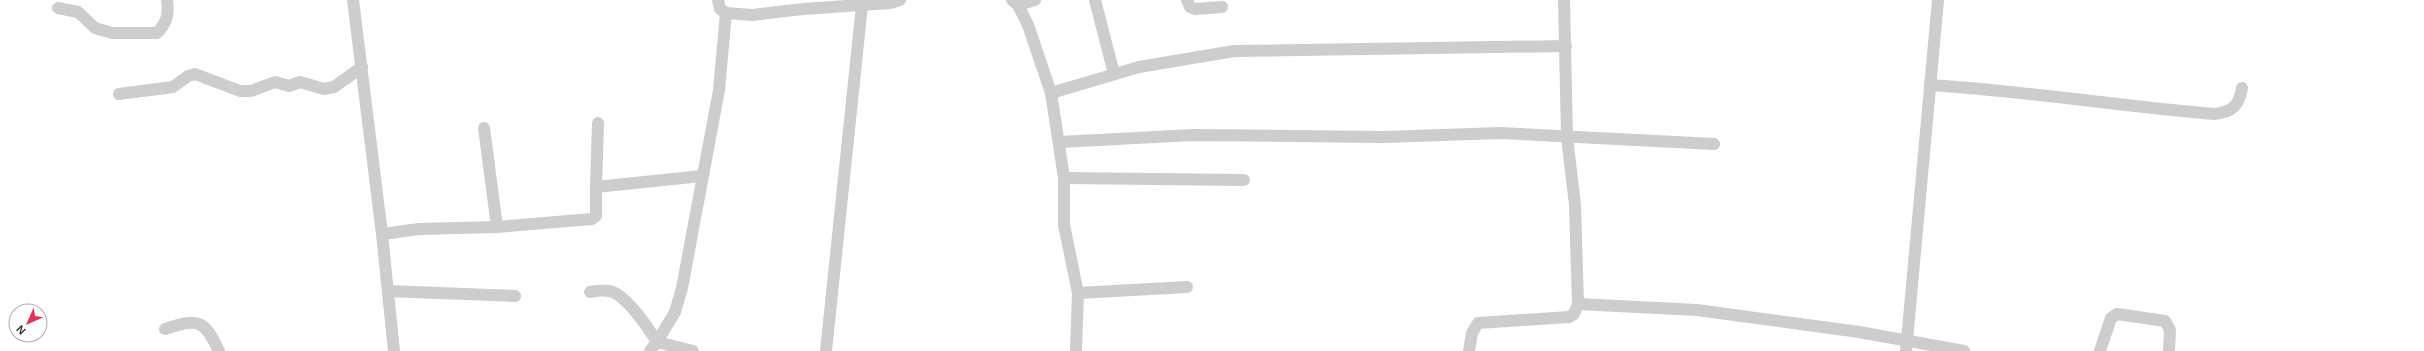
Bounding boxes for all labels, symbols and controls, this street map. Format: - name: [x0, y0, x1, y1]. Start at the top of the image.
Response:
- north arrow: [8, 303, 48, 343]
- text: N: [14, 323, 28, 337]

